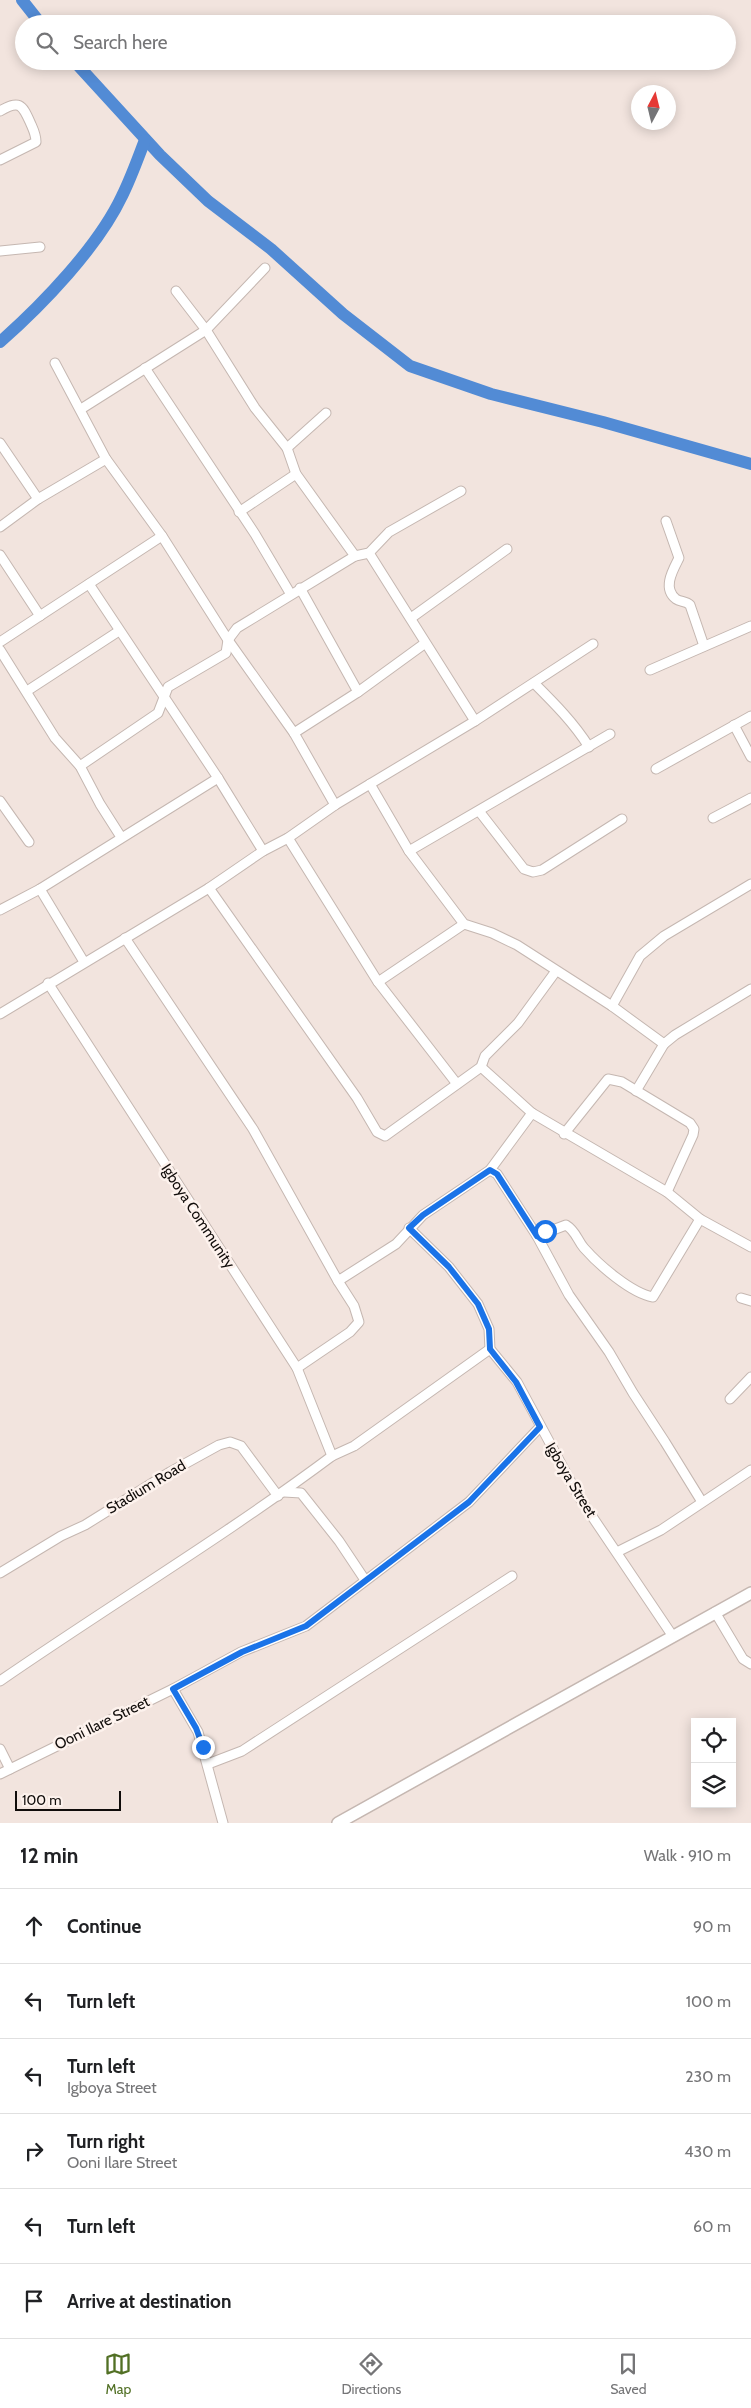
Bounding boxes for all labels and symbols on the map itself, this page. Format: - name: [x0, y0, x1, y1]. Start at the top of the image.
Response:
- north arrow: [631, 85, 676, 130]
- street label: Igboya Community: [157, 1160, 239, 1272]
- route start: [534, 1220, 557, 1243]
- street label: Igboya Street: [542, 1439, 600, 1521]
- street label: Stadium Road: [103, 1456, 189, 1518]
- street label: Ooni Ilare Street: [52, 1692, 152, 1754]
- route end: [192, 1736, 215, 1759]
- scale bar: [15, 1788, 121, 1811]

